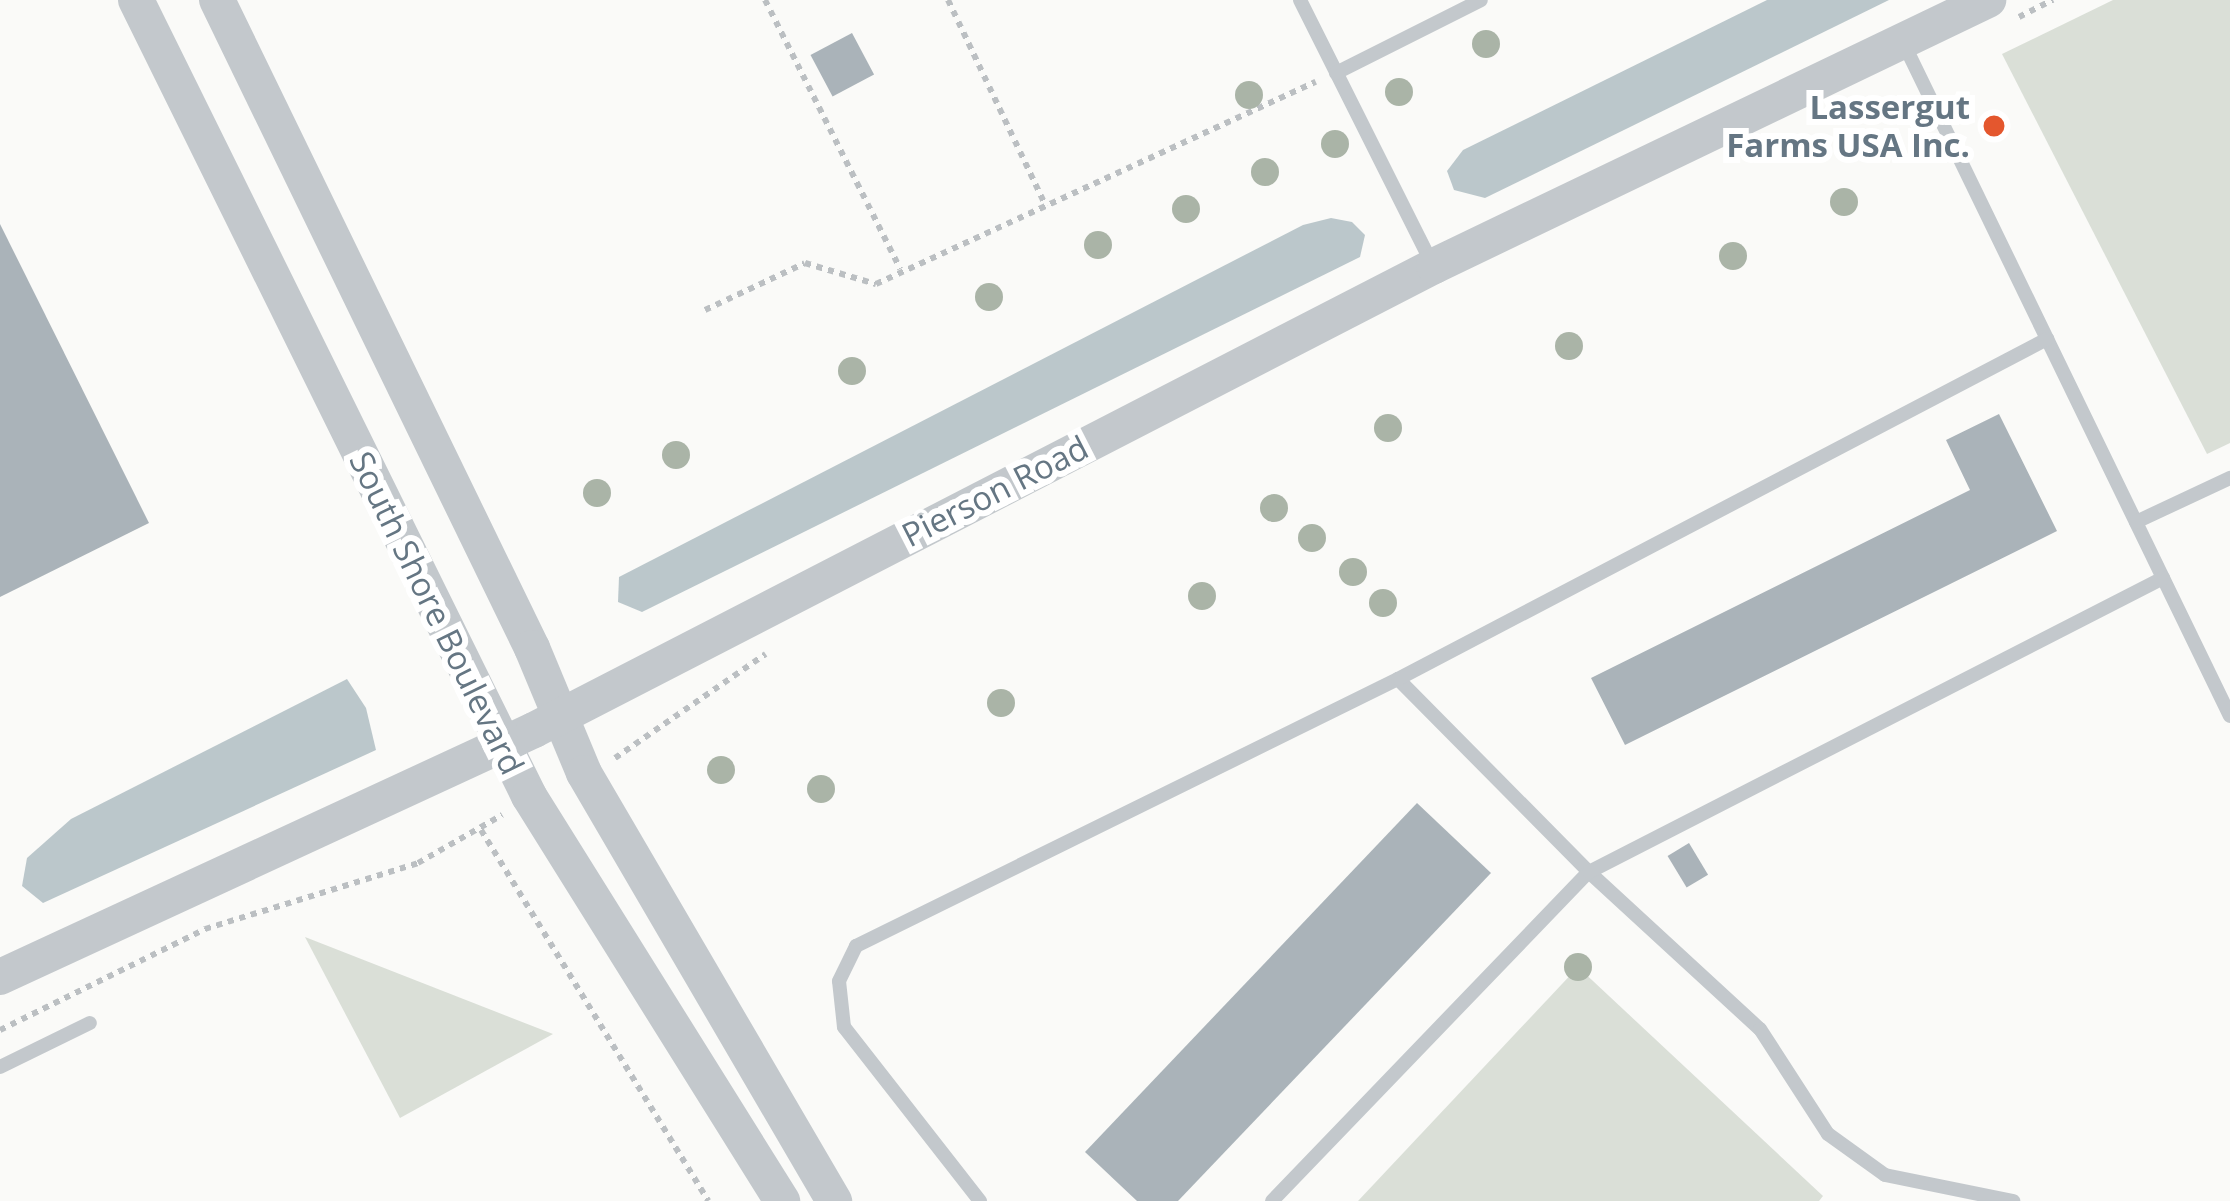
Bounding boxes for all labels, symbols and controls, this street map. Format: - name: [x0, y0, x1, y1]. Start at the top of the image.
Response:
- place label: Lassergut Farms USA Inc.: [1726, 87, 1970, 165]
- marker: Lassergut Farms USA Inc.: [1981, 113, 2007, 139]
- street label: Pierson Road: [895, 427, 1095, 555]
- street label: South Shore Boulevard: [342, 445, 532, 781]

